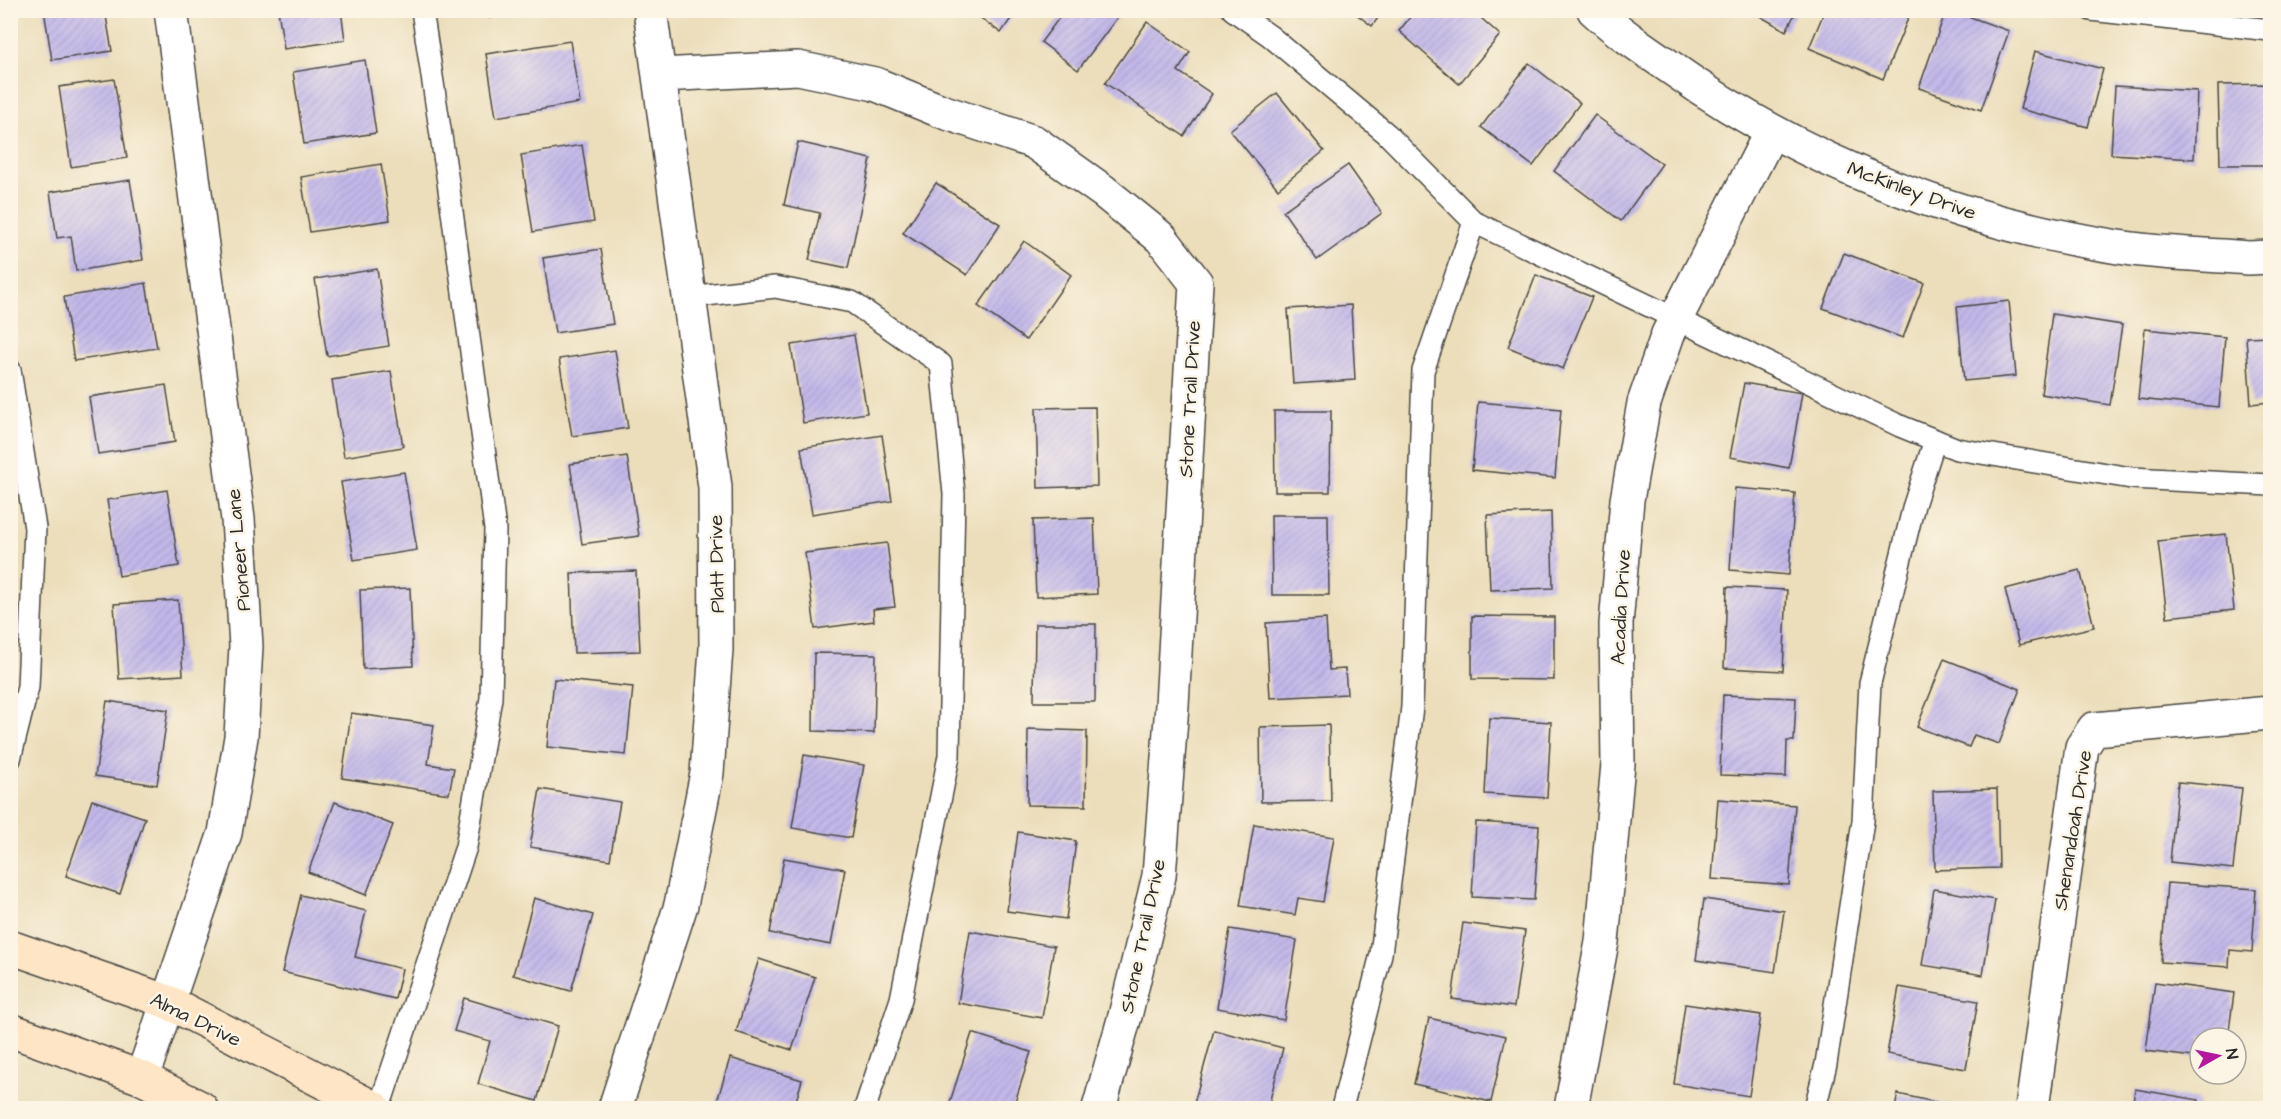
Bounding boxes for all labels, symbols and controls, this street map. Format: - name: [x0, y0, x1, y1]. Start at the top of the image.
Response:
- street label: McKinley Drive: [1843, 155, 1980, 228]
- street label: Stone Trail Drive: [1172, 320, 1208, 478]
- street label: Pioneer Lane: [220, 487, 258, 612]
- street label: Platt Drive: [702, 514, 732, 613]
- street label: Acadia Drive: [1604, 549, 1638, 665]
- street label: Shenandoah Drive: [2047, 748, 2099, 912]
- street label: Stone Trail Drive: [1113, 856, 1173, 1016]
- street label: Alma Drive: [145, 986, 246, 1054]
- north arrow: [2188, 1026, 2248, 1086]
- text: N: [2220, 1047, 2243, 1060]

